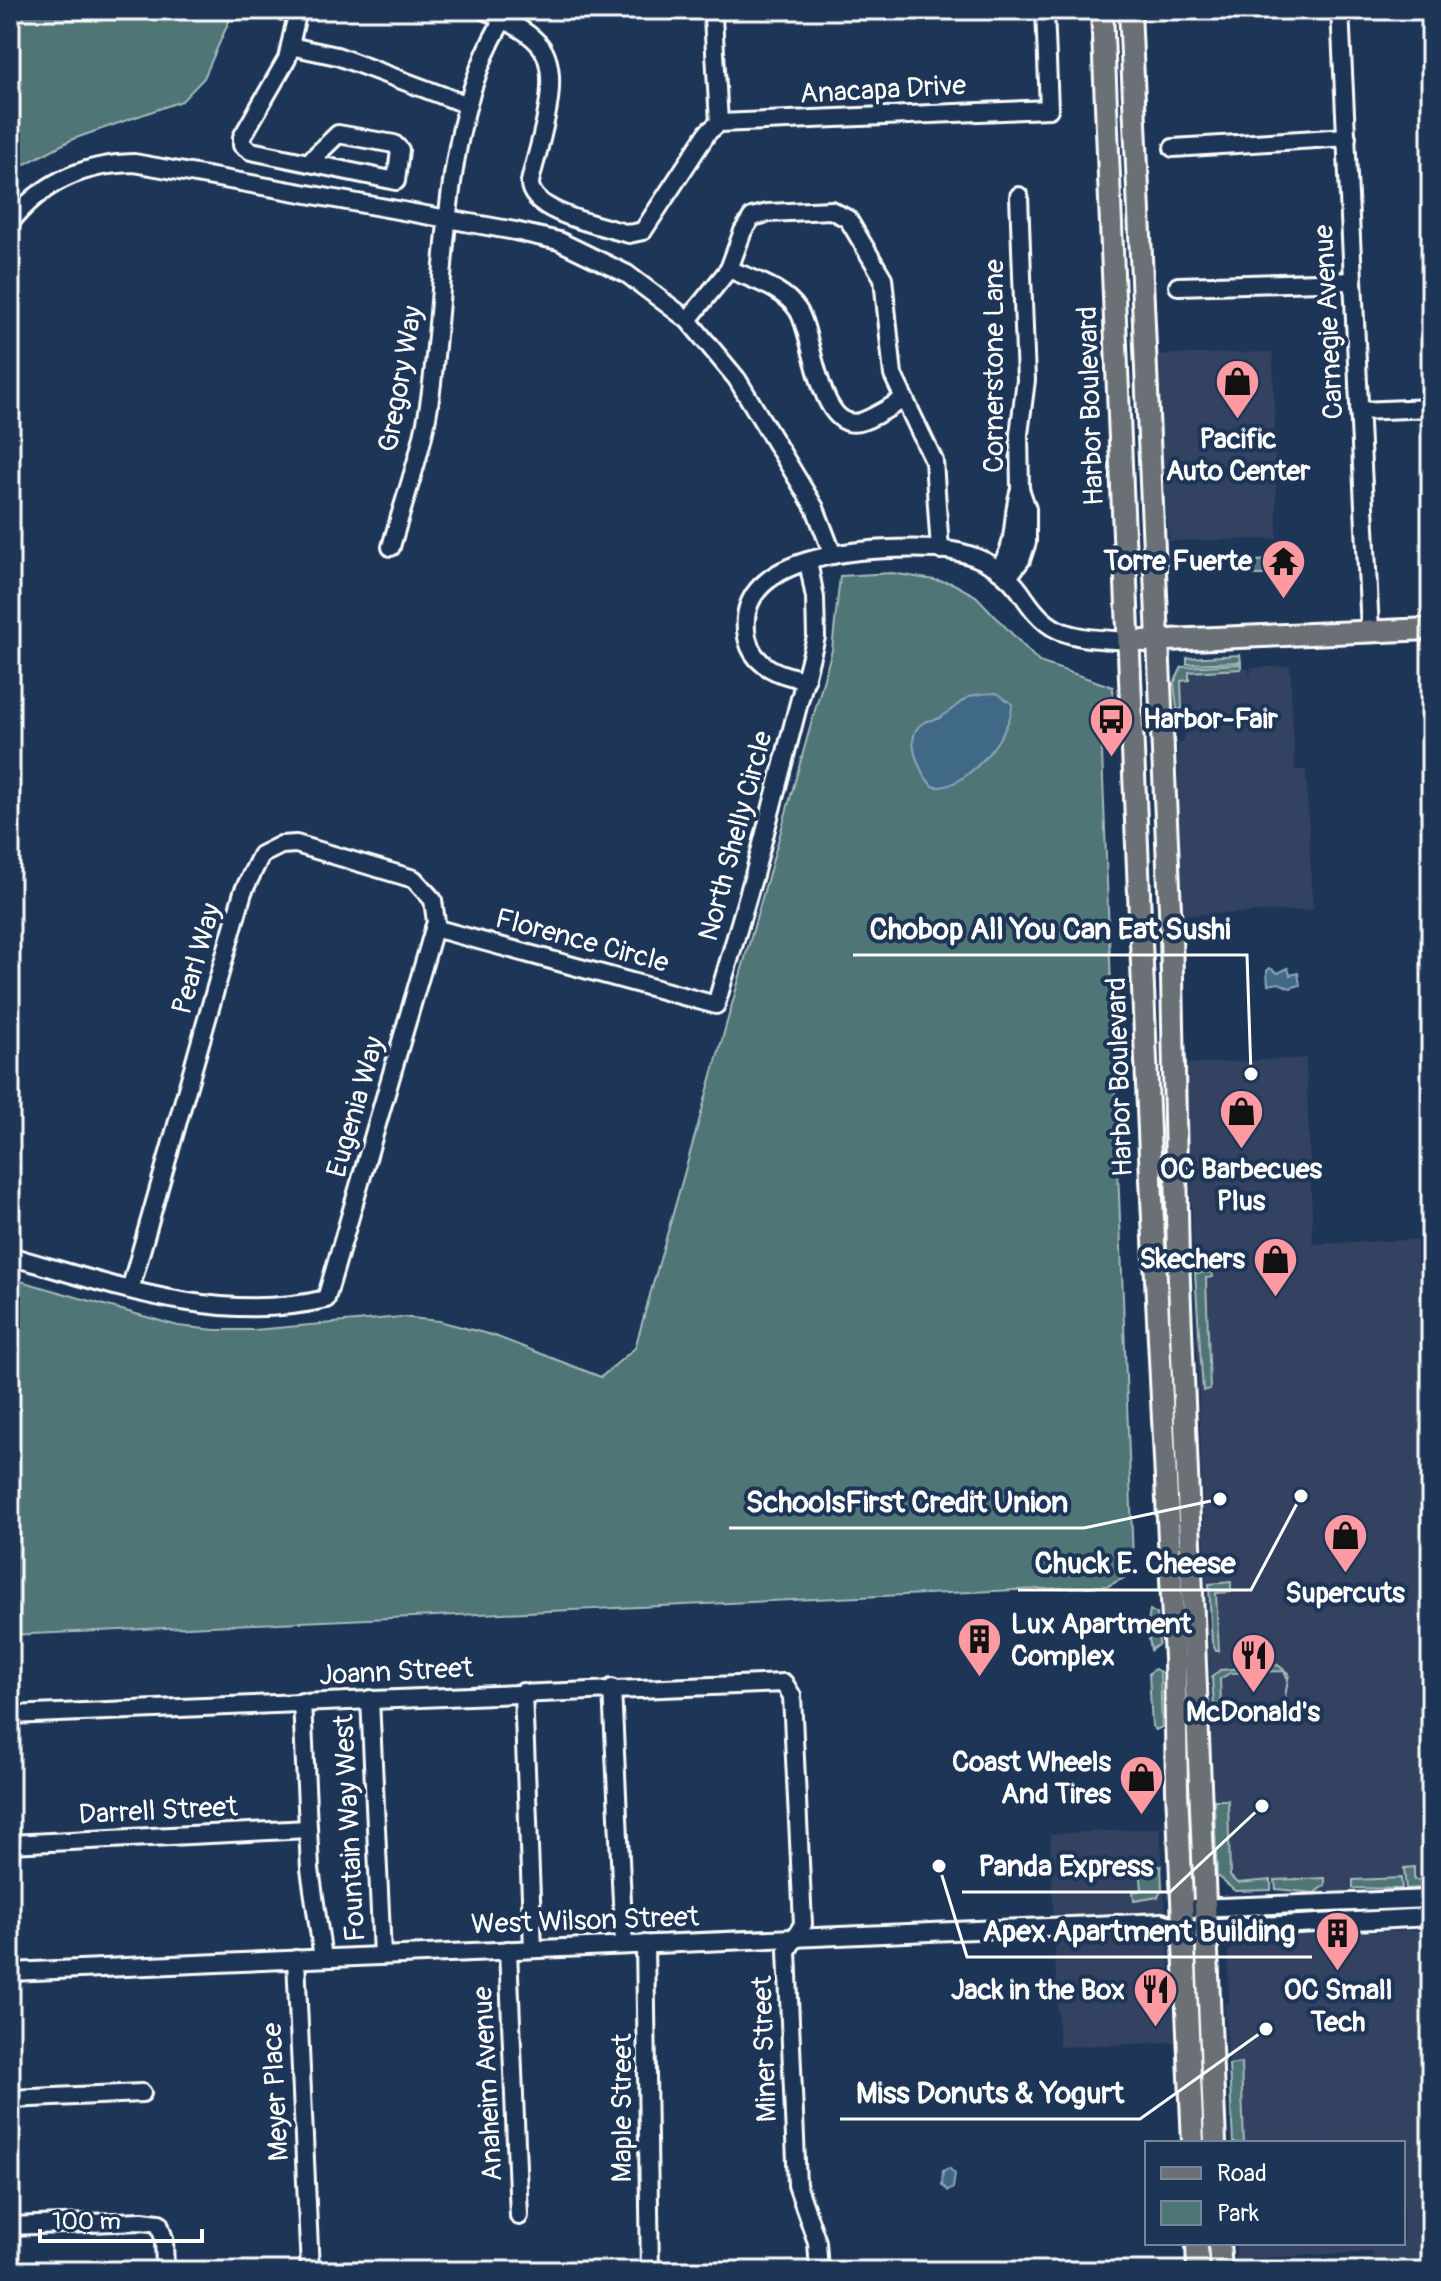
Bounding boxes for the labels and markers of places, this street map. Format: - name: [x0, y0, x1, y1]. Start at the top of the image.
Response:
- shop icon: Pacific Auto Center: [1214, 358, 1262, 421]
- place label: Pacific Auto Center: [1166, 422, 1311, 489]
- temple icon: Torre Fuerte: [1259, 537, 1307, 600]
- place label: Torre Fuerte: [1103, 544, 1253, 579]
- bus stop icon: Harbor-Fair: [1088, 695, 1136, 758]
- place label: Harbor-Fair: [1143, 702, 1279, 737]
- callout: Chobop All You Can Eat Sushi: [853, 901, 1247, 955]
- shop icon: OC Barbecues Plus: [1217, 1088, 1265, 1151]
- place label: OC Barbecues Plus: [1160, 1152, 1323, 1219]
- shop icon: Skechers: [1252, 1235, 1300, 1298]
- place label: Skechers: [1140, 1242, 1245, 1277]
- callout: SchoolsFirst Credit Union: [729, 1474, 1084, 1528]
- shop icon: Supercuts: [1321, 1512, 1369, 1575]
- callout: Chuck E. Cheese: [1018, 1536, 1251, 1590]
- place label: Supercuts: [1285, 1576, 1405, 1611]
- place label: Lux Apartment Complex: [1011, 1607, 1192, 1674]
- building icon: Lux Apartment Complex: [956, 1616, 1004, 1679]
- restaurant icon: McDonald's: [1229, 1631, 1277, 1694]
- place label: McDonald's: [1186, 1695, 1320, 1730]
- place label: Coast Wheels And Tires: [952, 1745, 1111, 1812]
- shop icon: Coast Wheels And Tires: [1118, 1754, 1166, 1817]
- callout: Panda Express: [962, 1838, 1170, 1892]
- callout: Apex Apartment Building: [967, 1903, 1312, 1957]
- building icon: OC Small Tech: [1314, 1909, 1362, 1972]
- restaurant icon: Jack in the Box: [1132, 1966, 1180, 2029]
- place label: Jack in the Box: [951, 1973, 1125, 2008]
- place label: OC Small Tech: [1284, 1973, 1392, 2040]
- callout: Miss Donuts & Yogurt: [840, 2065, 1140, 2119]

